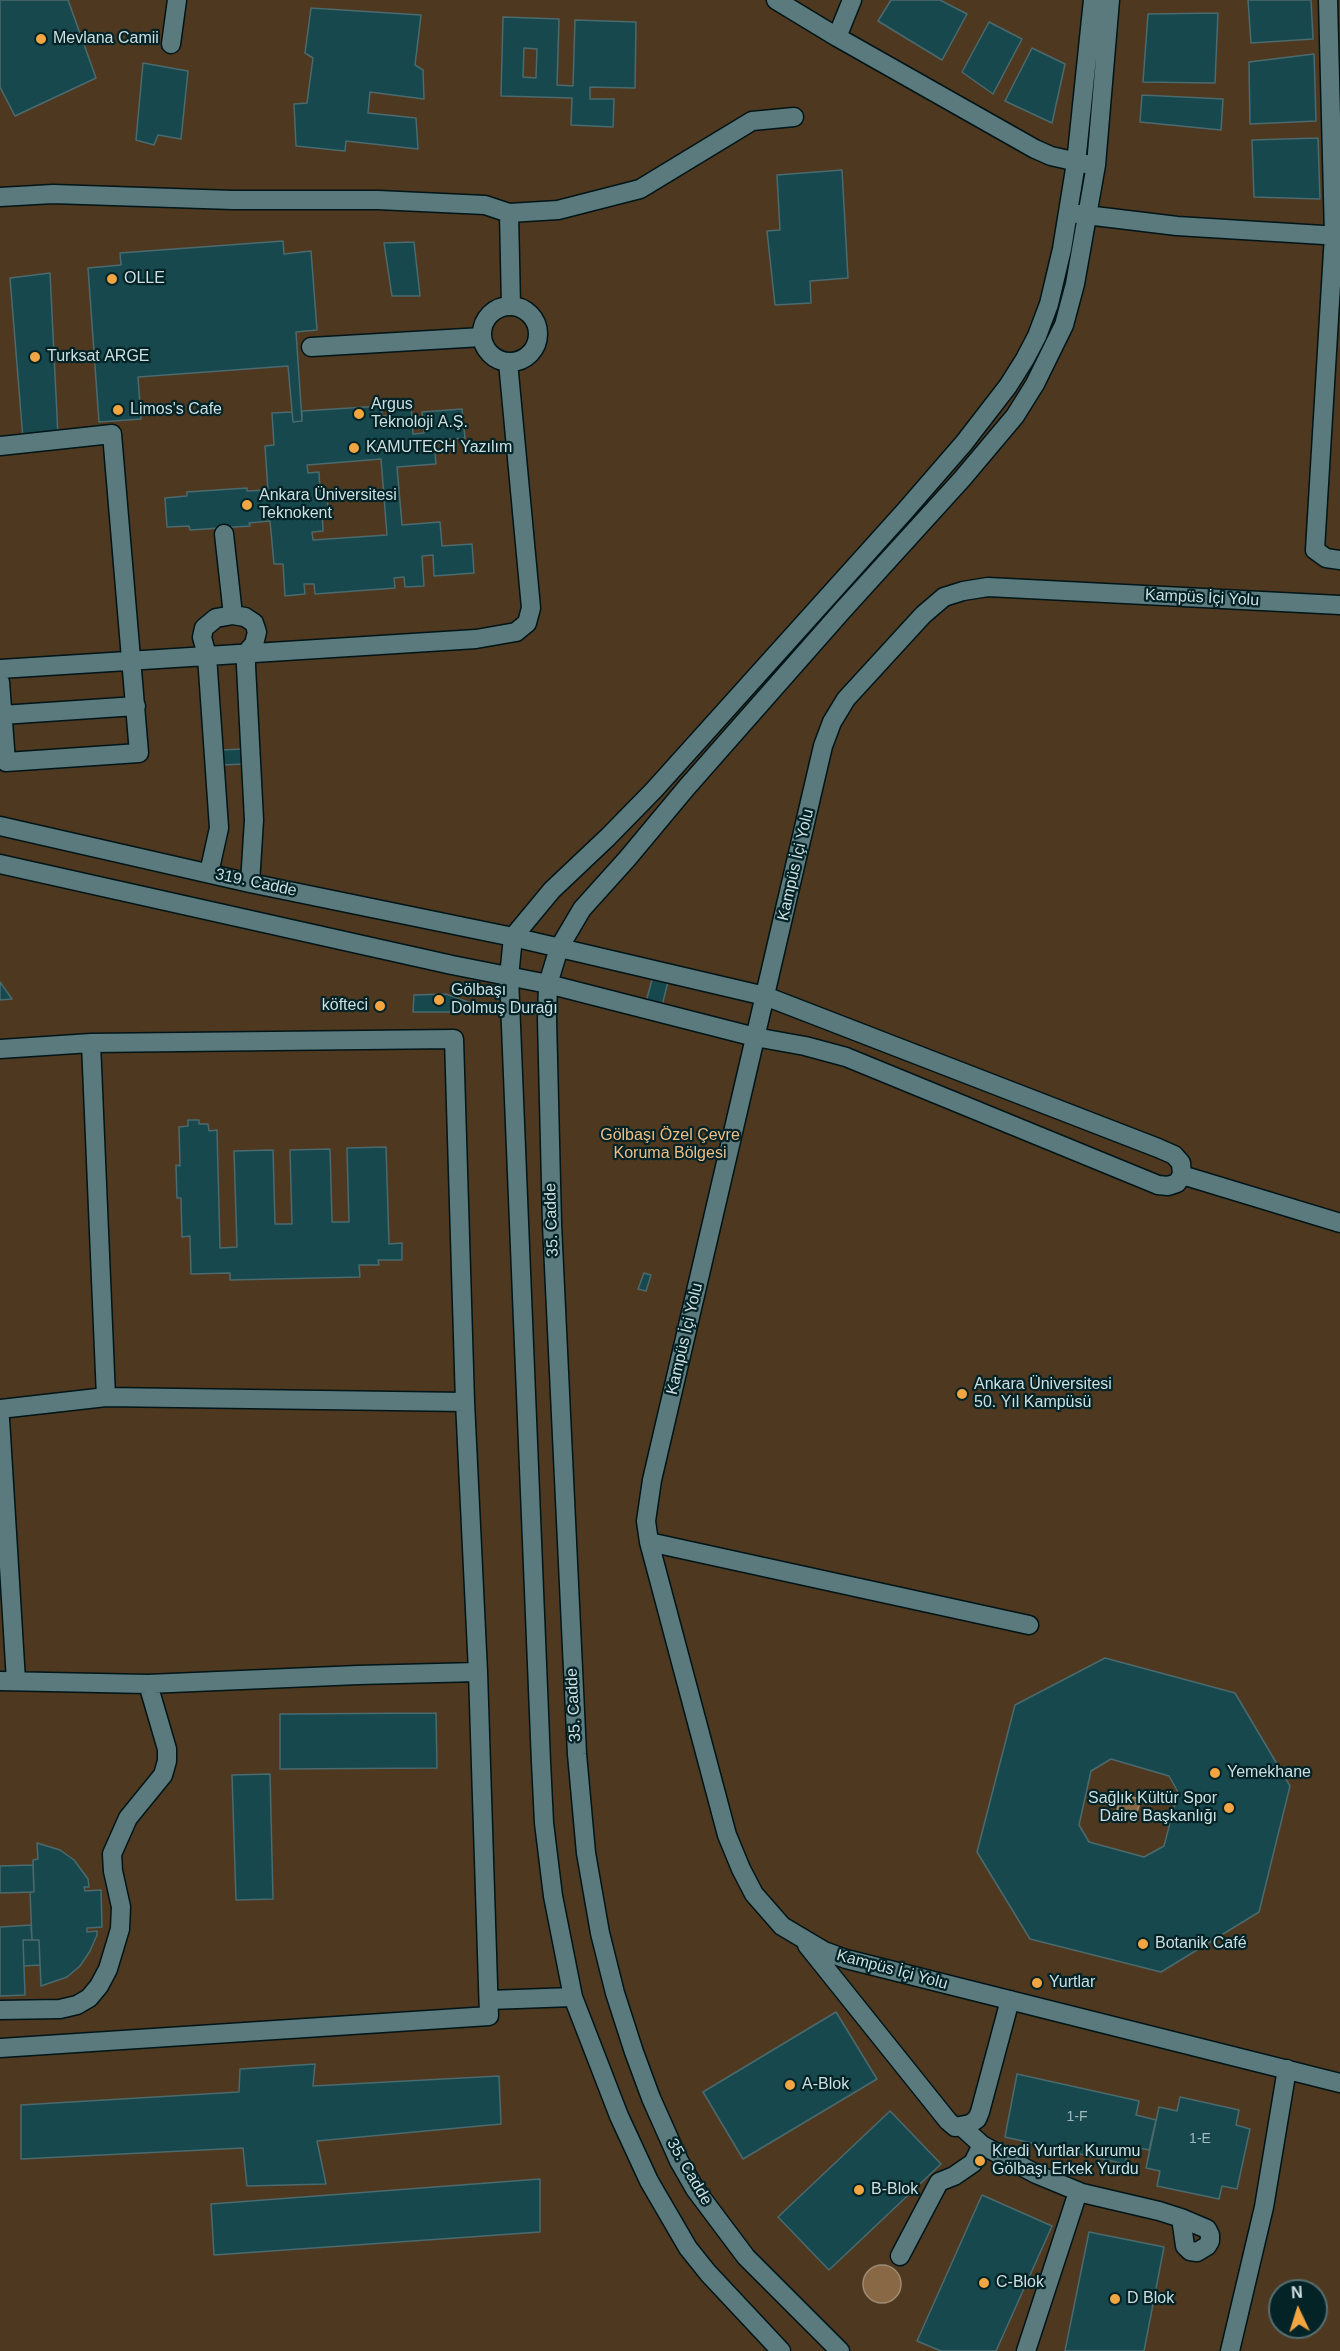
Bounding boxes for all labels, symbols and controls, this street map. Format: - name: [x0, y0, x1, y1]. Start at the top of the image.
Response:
- place label: Mevlana Camii: [53, 29, 159, 49]
- marker: Mevlana Camii: [34, 32, 48, 46]
- place label: OLLE: [124, 269, 165, 289]
- marker: OLLE: [105, 272, 119, 286]
- place label: Turksat ARGE: [47, 347, 150, 367]
- marker: Turksat ARGE: [28, 350, 42, 364]
- place label: Argus Teknoloji A.Ş.: [371, 395, 468, 433]
- place label: Limos's Cafe: [130, 400, 222, 420]
- marker: Limos's Cafe: [111, 403, 125, 417]
- marker: Argus Teknoloji A.Ş.: [352, 407, 366, 421]
- place label: KAMUTECH Yazılım: [366, 438, 512, 458]
- marker: KAMUTECH Yazılım: [347, 441, 361, 455]
- place label: Ankara Üniversitesi Teknokent: [259, 486, 397, 524]
- marker: Ankara Üniversitesi Teknokent: [240, 498, 254, 512]
- street label: Kampüs İçi Yolu: [1145, 585, 1259, 611]
- street label: Kampüs İçi Yolu: [774, 807, 818, 923]
- street label: 319. Cadde: [214, 865, 298, 901]
- place label: Gölbaşı Dolmuş Durağı: [451, 981, 558, 1019]
- marker: Gölbaşı Dolmuş Durağı: [432, 993, 446, 1007]
- place label: köfteci: [322, 996, 368, 1016]
- marker: köfteci: [373, 999, 387, 1013]
- park label: Gölbaşı Özel Çevre Koruma Bölgesi: [600, 1126, 740, 1164]
- street label: 35. Cadde: [541, 1183, 563, 1257]
- street label: Kampüs İçi Yolu: [663, 1281, 707, 1397]
- place label: Ankara Üniversitesi 50. Yıl Kampüsü: [974, 1375, 1112, 1413]
- marker: Ankara Üniversitesi 50. Yıl Kampüsü: [955, 1387, 969, 1401]
- street label: 35. Cadde: [562, 1668, 586, 1742]
- place label: Yemekhane: [1227, 1763, 1311, 1783]
- marker: Yemekhane: [1208, 1766, 1222, 1780]
- place label: Sağlık Kültür Spor Daire Başkanlığı: [1088, 1789, 1217, 1827]
- marker: Sağlık Kültür Spor Daire Başkanlığı: [1222, 1801, 1236, 1815]
- place label: Botanik Café: [1155, 1934, 1247, 1954]
- marker: Botanik Café: [1136, 1937, 1150, 1951]
- street label: Kampüs İçi Yolu: [834, 1946, 950, 1994]
- place label: Yurtlar: [1049, 1973, 1095, 1993]
- marker: Yurtlar: [1030, 1976, 1044, 1990]
- place label: A-Blok: [802, 2075, 849, 2095]
- marker: A-Blok: [783, 2078, 797, 2092]
- house number: 1-F: [1066, 2109, 1088, 2125]
- house number: 1-E: [1189, 2131, 1211, 2147]
- street label: 35. Cadde: [662, 2135, 716, 2209]
- place label: Kredi Yurtlar Kurumu Gölbaşı Erkek Yurdu: [992, 2142, 1141, 2180]
- marker: Kredi Yurtlar Kurumu Gölbaşı Erkek Yurdu: [973, 2154, 987, 2168]
- place label: B-Blok: [871, 2180, 918, 2200]
- marker: B-Blok: [852, 2183, 866, 2197]
- place label: C-Blok: [996, 2273, 1044, 2293]
- marker: C-Blok: [977, 2276, 991, 2290]
- north arrow: [1268, 2279, 1328, 2339]
- text: N: [1290, 2284, 1303, 2301]
- place label: D Blok: [1127, 2289, 1174, 2309]
- marker: D Blok: [1108, 2292, 1122, 2306]

